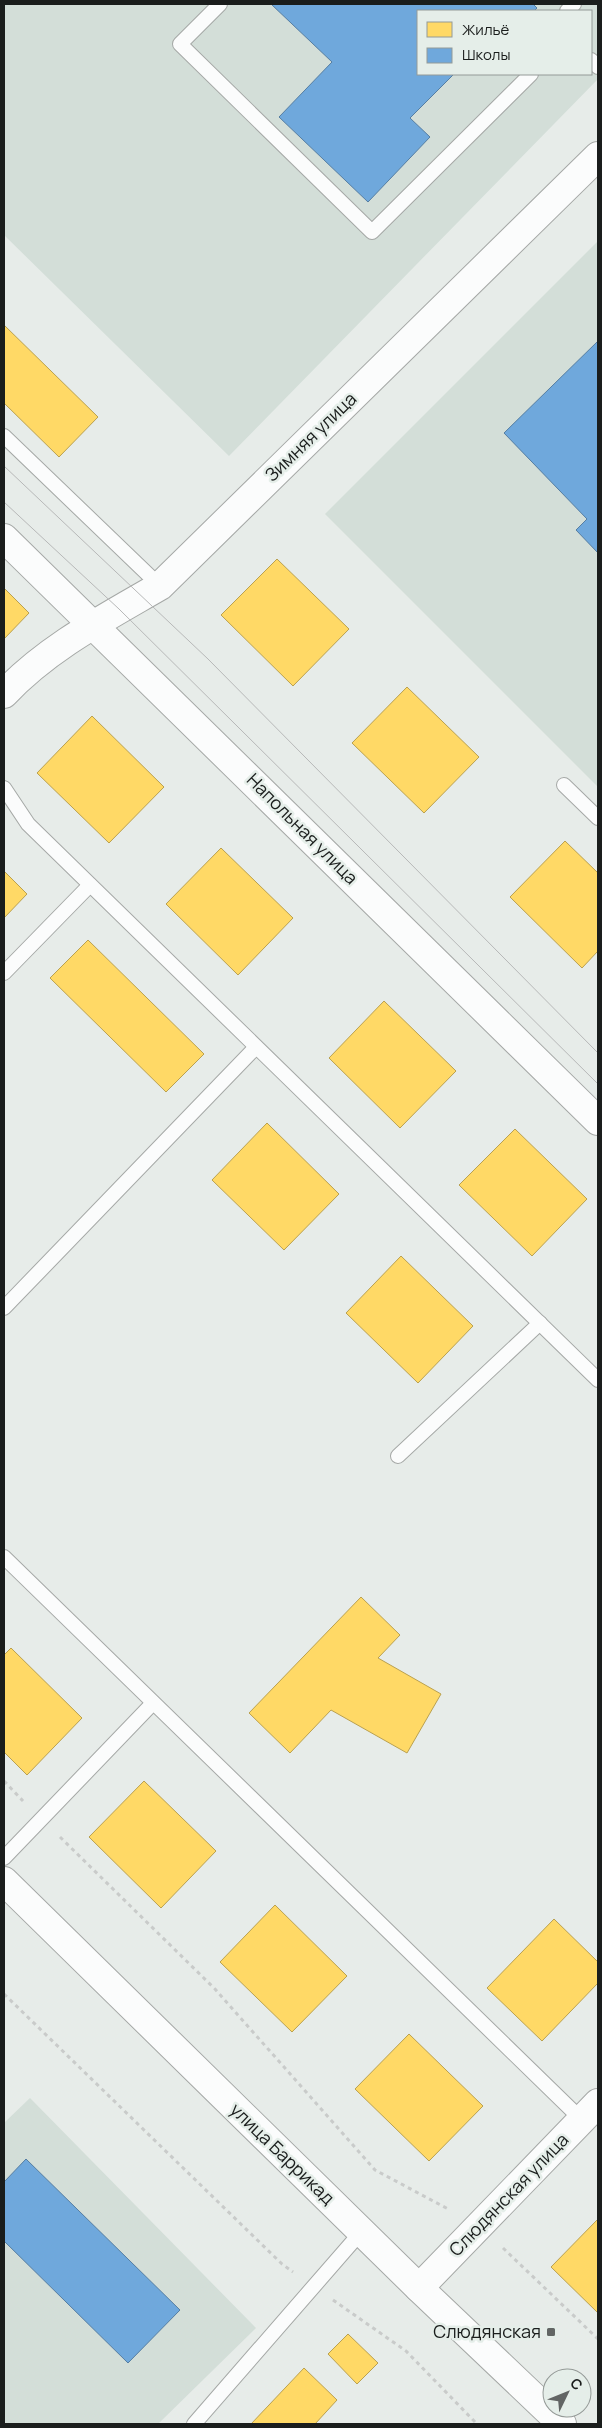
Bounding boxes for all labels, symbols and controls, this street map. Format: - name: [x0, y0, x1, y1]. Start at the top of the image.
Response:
- legend: [417, 10, 592, 75]
- text: Жильё: [462, 19, 510, 40]
- text: Школы: [462, 44, 510, 65]
- street label: Зимняя улица: [259, 387, 361, 486]
- street label: Напольная улица: [242, 767, 364, 889]
- street label: улица Баррикад: [225, 2097, 340, 2210]
- street label: Слюдянская улица: [443, 2128, 573, 2261]
- place label: Слюдянская: [433, 2319, 541, 2343]
- marker: Слюдянская: [545, 2326, 557, 2338]
- north arrow: [542, 2368, 592, 2418]
- text: С: [566, 2374, 587, 2394]

